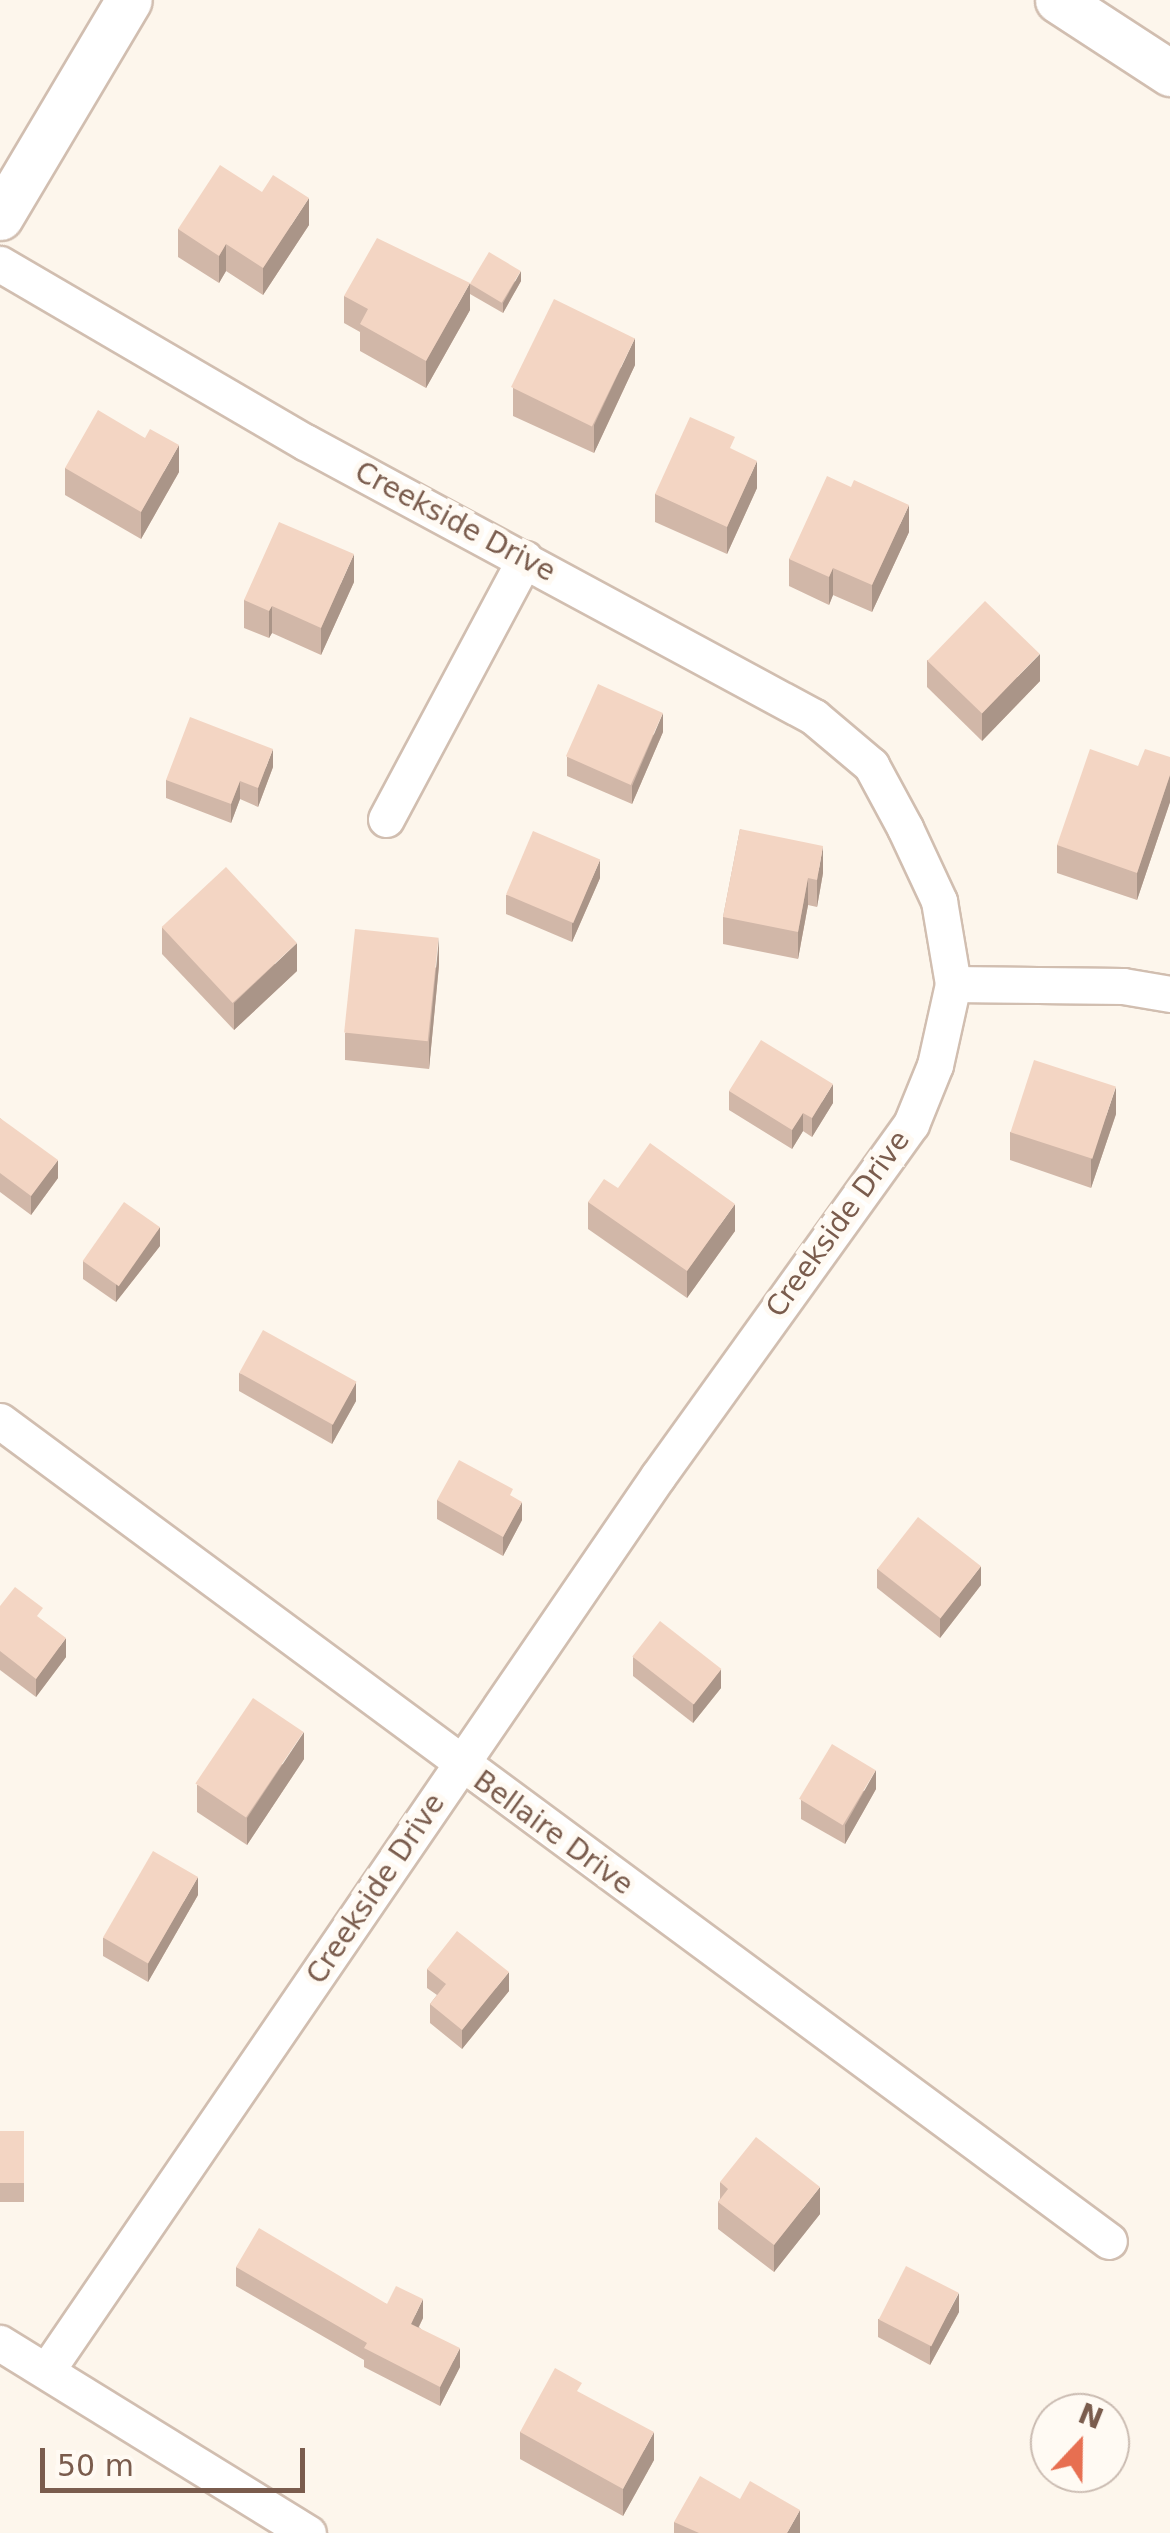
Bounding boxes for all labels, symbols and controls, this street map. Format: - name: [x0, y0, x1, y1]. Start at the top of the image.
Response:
- street label: Creekside Drive: [349, 455, 561, 589]
- street label: Creekside Drive: [759, 1124, 917, 1324]
- street label: Bellaire Drive: [467, 1764, 639, 1902]
- street label: Creekside Drive: [300, 1788, 452, 1990]
- north arrow: [1030, 2393, 1130, 2493]
- text: N: [1074, 2397, 1108, 2436]
- scale bar: [45, 2428, 310, 2490]
- text: 50 m: [57, 2448, 134, 2483]

